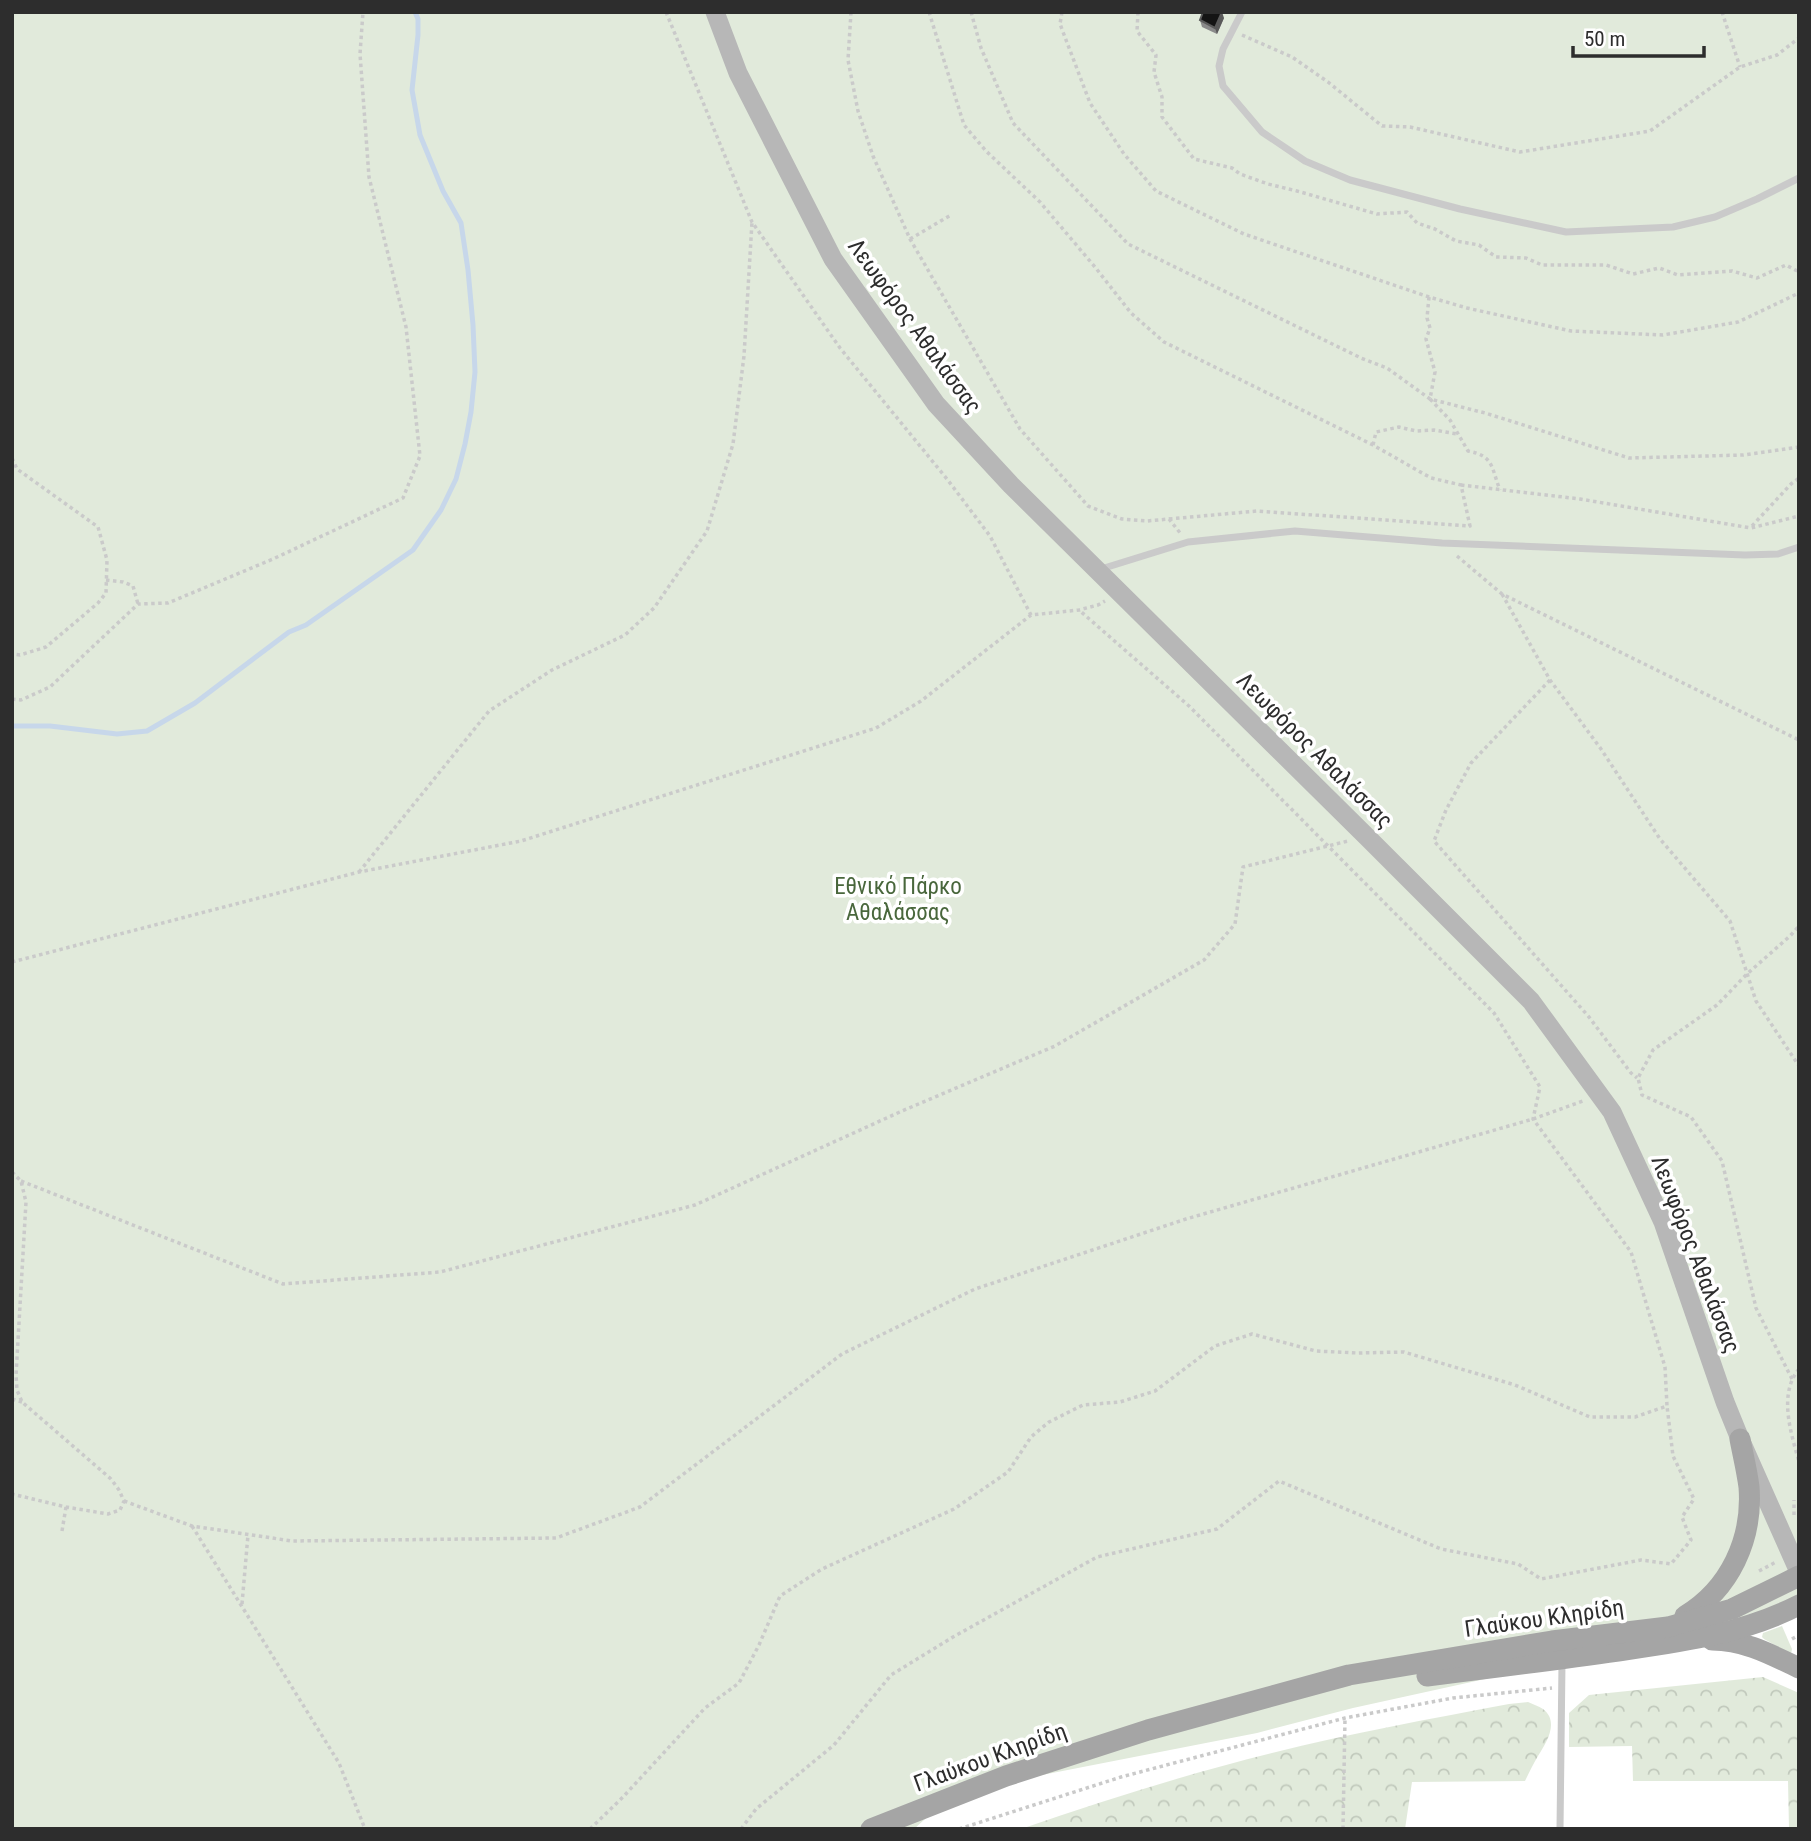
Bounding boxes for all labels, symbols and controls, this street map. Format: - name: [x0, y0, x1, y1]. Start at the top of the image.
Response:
- scale bar: [1573, 14, 1704, 58]
- text: 50 m: [1584, 27, 1625, 51]
- street label: Λεωφόρος Αθαλάσσας: [842, 234, 987, 419]
- street label: Λεωφόρος Αθαλάσσας: [1231, 667, 1398, 834]
- park label: Εθνικό Πάρκο Αθαλάσσας: [834, 873, 962, 926]
- street label: Λεωφόρος Αθαλάσσας: [1645, 1152, 1746, 1357]
- street label: Γλαύκου Κληρίδη: [1463, 1594, 1625, 1643]
- street label: Γλαύκου Κληρίδη: [910, 1717, 1070, 1798]

